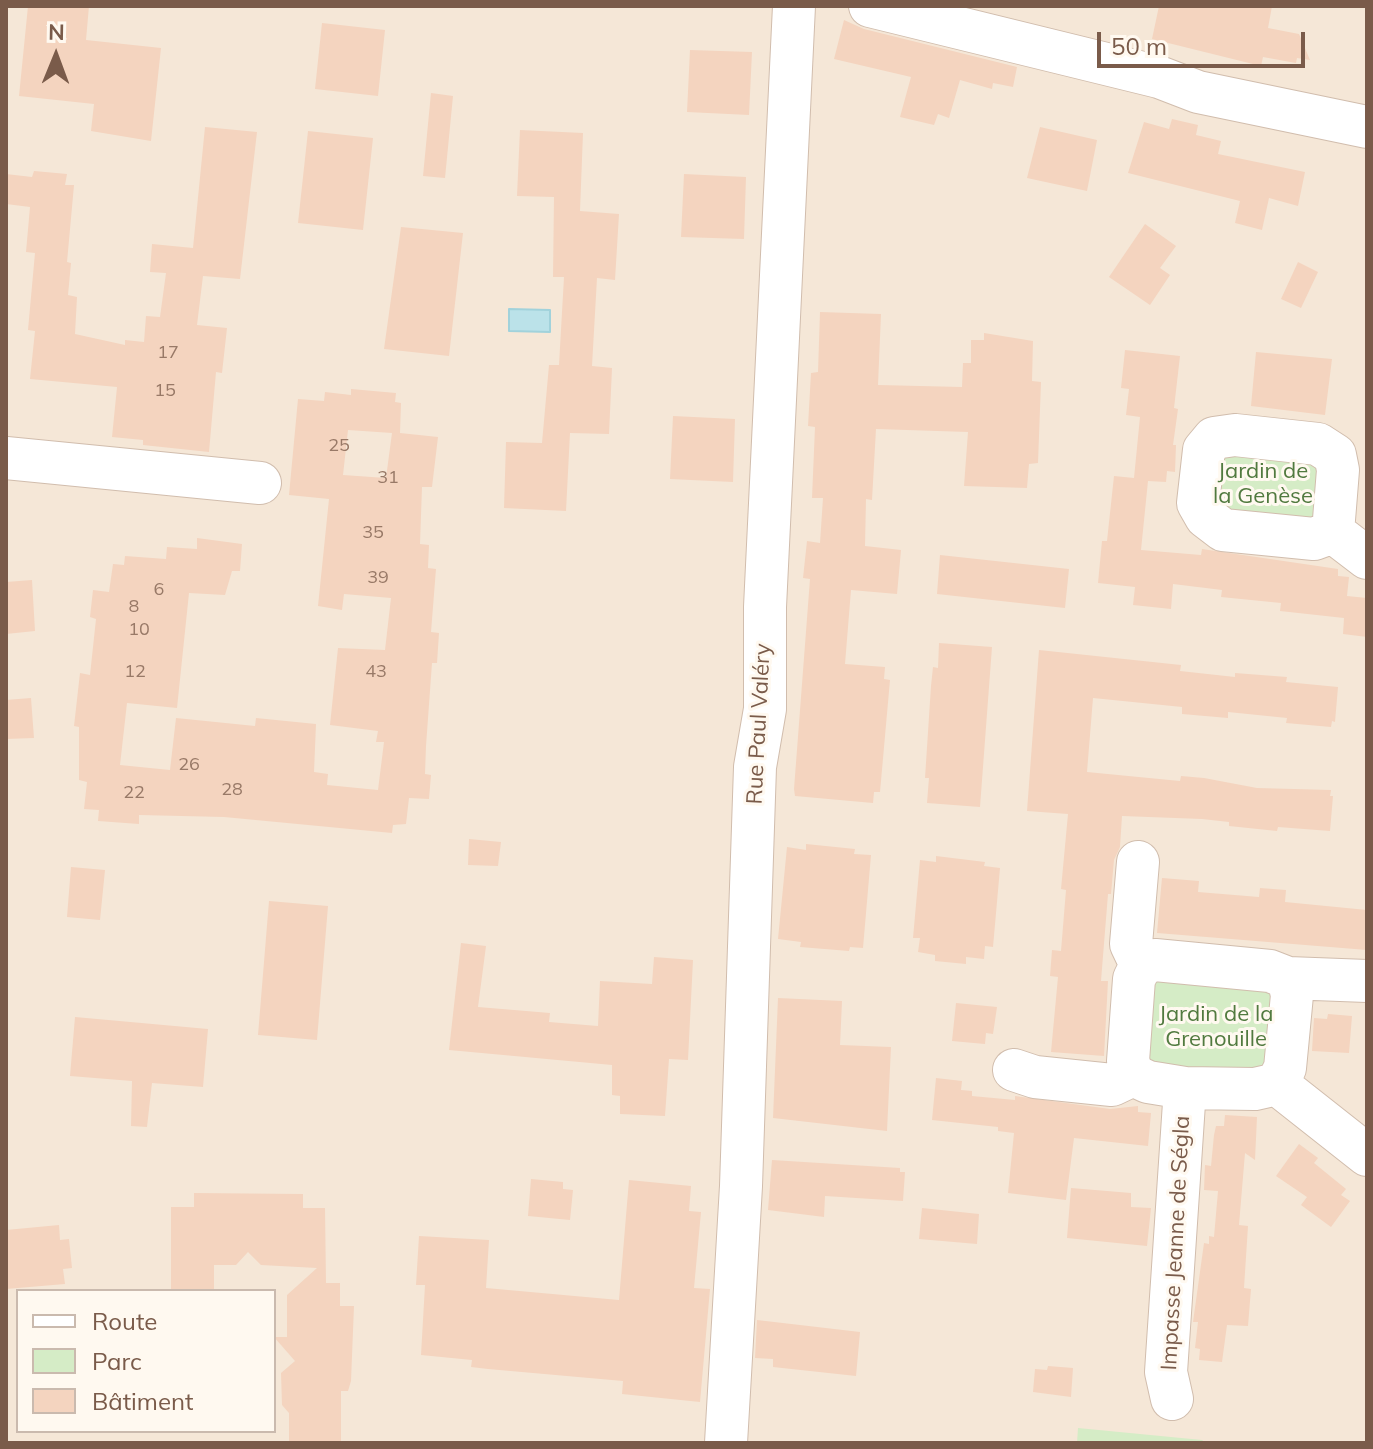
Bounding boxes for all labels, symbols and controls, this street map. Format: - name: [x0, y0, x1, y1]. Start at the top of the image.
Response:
- north arrow: [16, 16, 96, 96]
- scale bar: [1101, 16, 1309, 66]
- text: N: [48, 18, 65, 46]
- text: 50 m: [1111, 31, 1167, 61]
- house number: 17: [157, 342, 179, 364]
- house number: 15: [154, 380, 176, 402]
- house number: 25: [328, 435, 350, 457]
- park label: Jardin de la Genèse: [1213, 458, 1313, 510]
- house number: 31: [377, 467, 399, 489]
- house number: 35: [362, 522, 384, 544]
- house number: 39: [367, 567, 389, 589]
- house number: 6: [154, 579, 164, 601]
- house number: 8: [129, 596, 139, 618]
- house number: 10: [128, 619, 150, 641]
- street label: Rue Paul Valéry: [742, 643, 776, 805]
- house number: 12: [124, 661, 146, 683]
- house number: 43: [365, 661, 387, 683]
- house number: 26: [178, 754, 200, 776]
- house number: 28: [221, 779, 243, 801]
- house number: 22: [123, 782, 145, 804]
- park label: Jardin de la Grenouille: [1159, 1001, 1273, 1052]
- street label: Impasse Jeanne de Ségla: [1156, 1115, 1196, 1371]
- legend: [16, 1289, 276, 1433]
- text: Route: [92, 1306, 157, 1336]
- text: Parc: [92, 1346, 142, 1376]
- text: Bâtiment: [92, 1386, 193, 1416]

